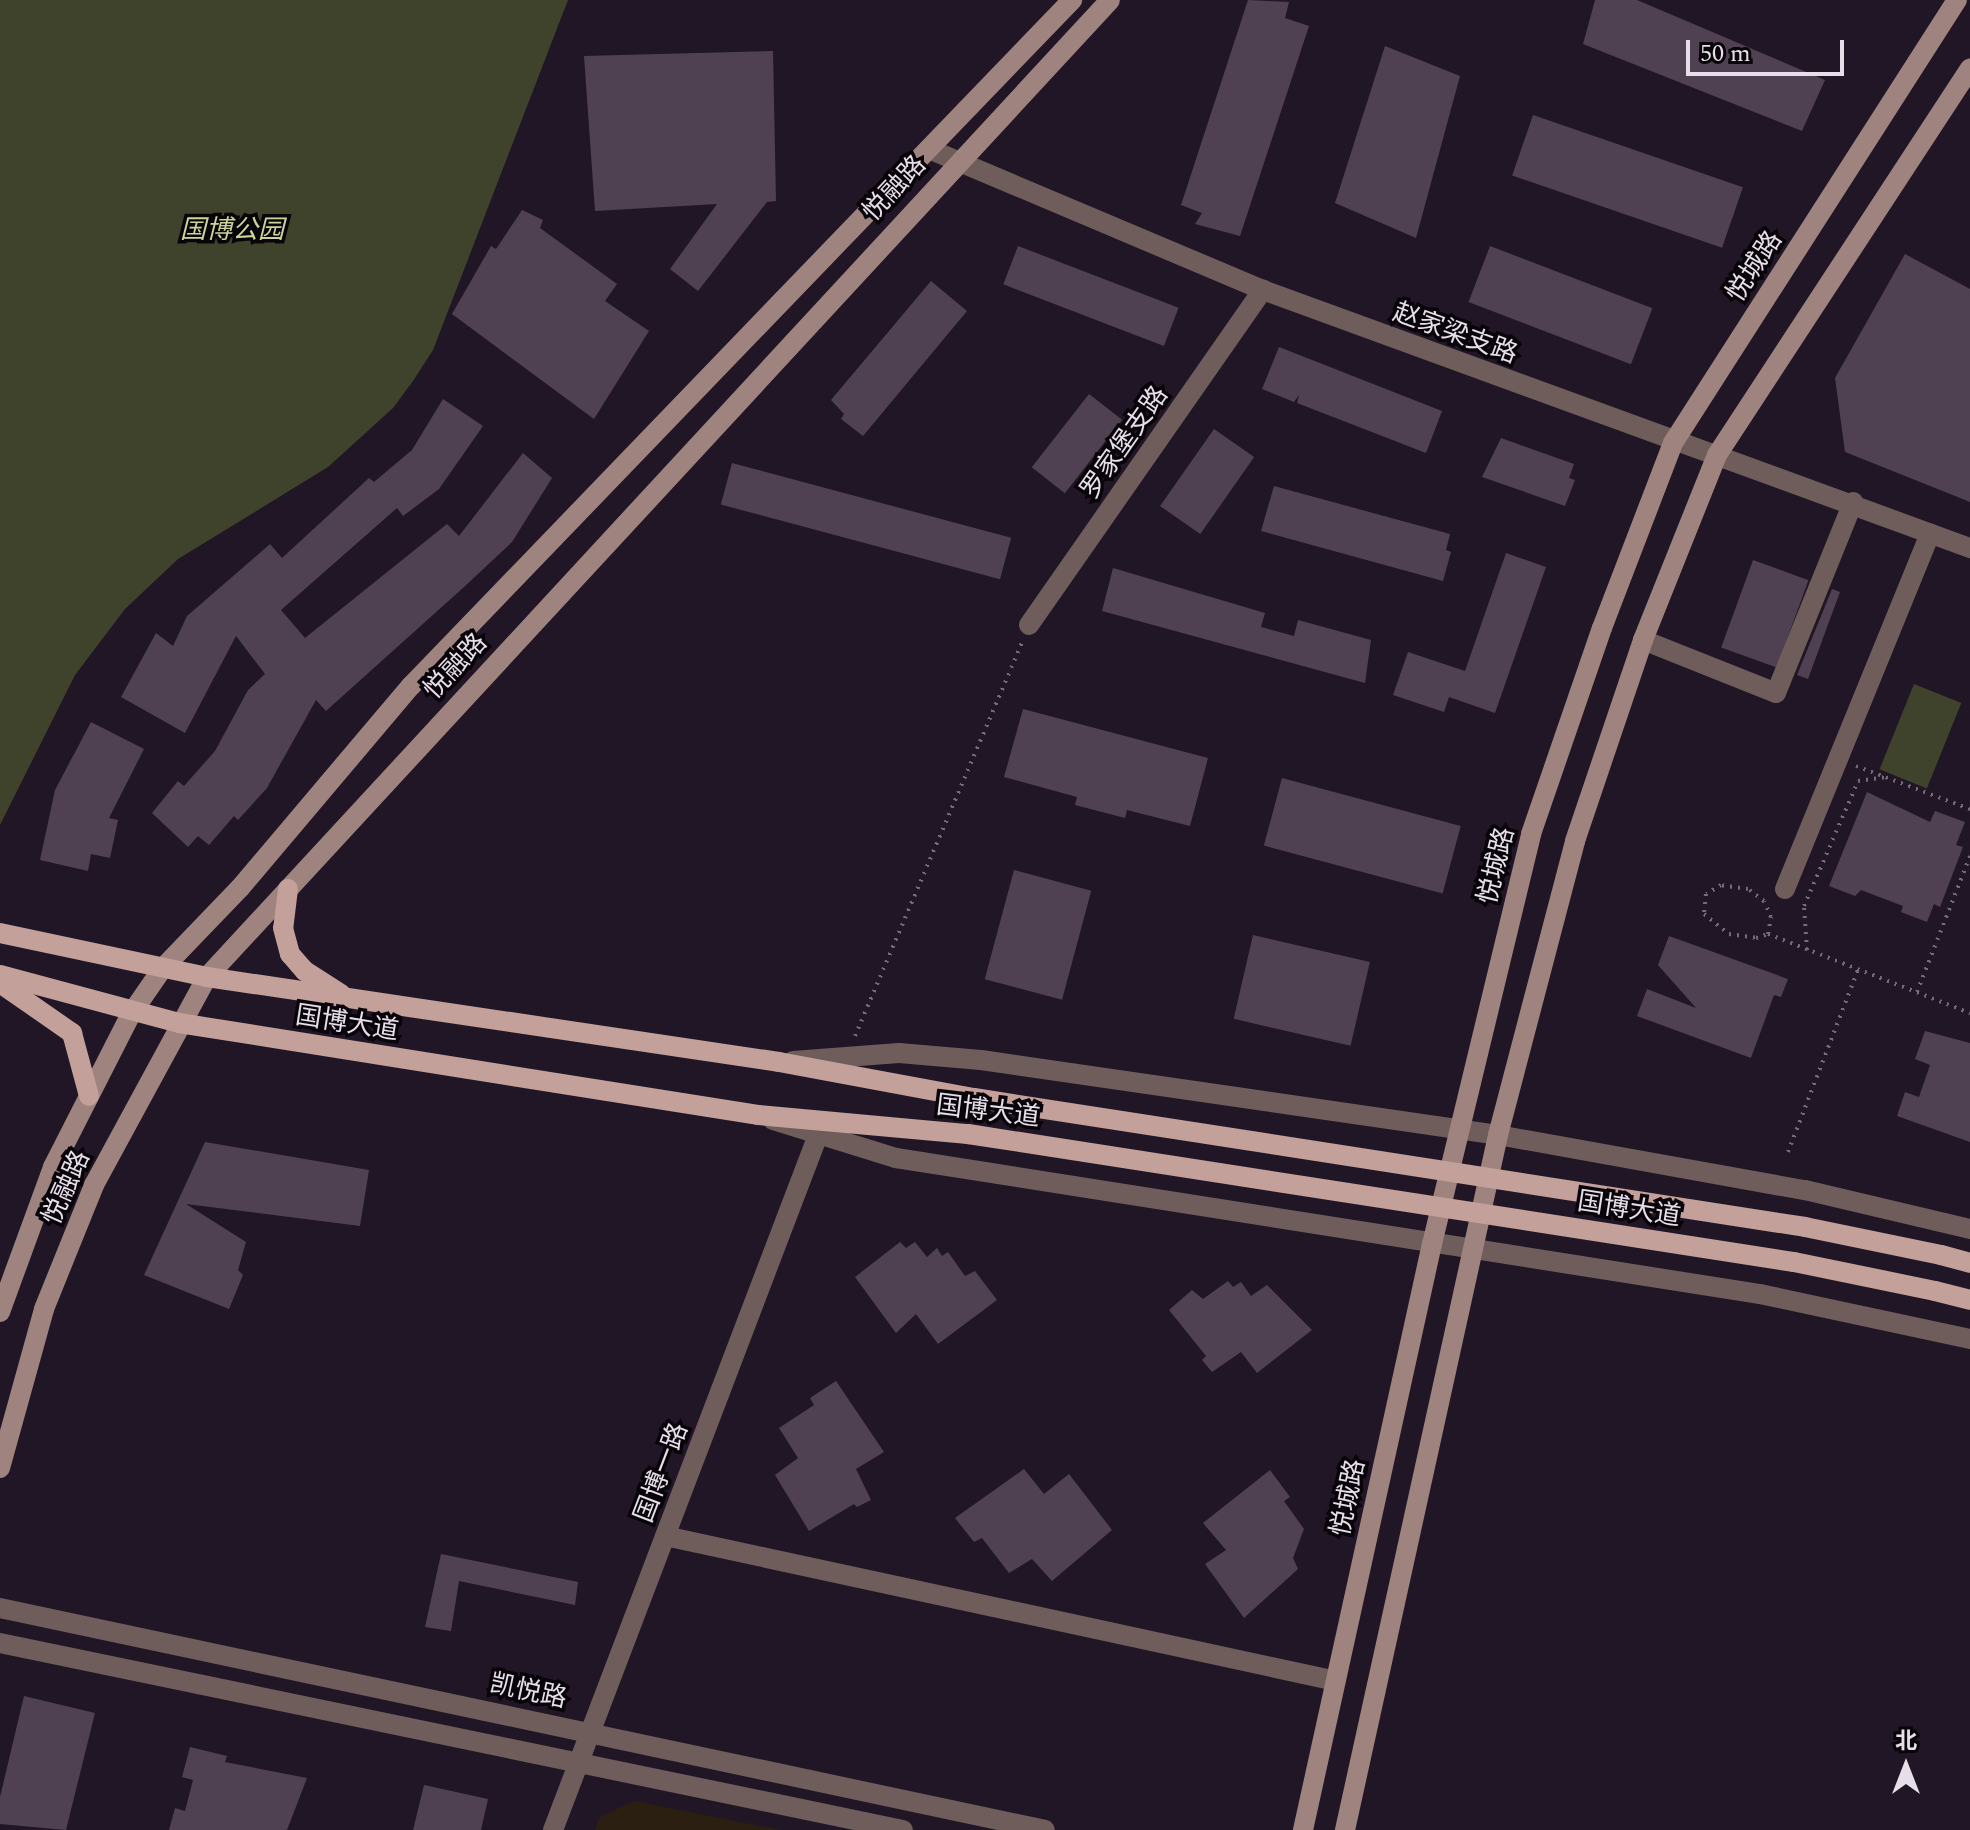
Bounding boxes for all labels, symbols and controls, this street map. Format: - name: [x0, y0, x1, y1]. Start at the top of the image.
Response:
- scale bar: [1690, 24, 1848, 74]
- text: 50 m: [1700, 36, 1751, 72]
- street label: 悦融路: [857, 150, 933, 228]
- park label: 国博公园: [180, 215, 284, 247]
- street label: 悦城路: [1721, 226, 1789, 308]
- street label: 赵家梁支路: [1389, 297, 1521, 371]
- street label: 罗家堡支路: [1075, 381, 1175, 505]
- street label: 悦融路: [418, 628, 494, 706]
- street label: 悦城路: [1472, 824, 1522, 908]
- street label: 国博大道: [293, 1000, 401, 1048]
- street label: 国博大道: [934, 1090, 1042, 1134]
- street label: 悦融路: [37, 1146, 97, 1230]
- street label: 国博大道: [1575, 1186, 1683, 1234]
- street label: 国博一路: [629, 1419, 695, 1527]
- street label: 悦城路: [1326, 1457, 1372, 1539]
- street label: 凯悦路: [487, 1669, 569, 1715]
- text: 北: [1895, 1725, 1917, 1758]
- north arrow: [1866, 1726, 1946, 1806]

